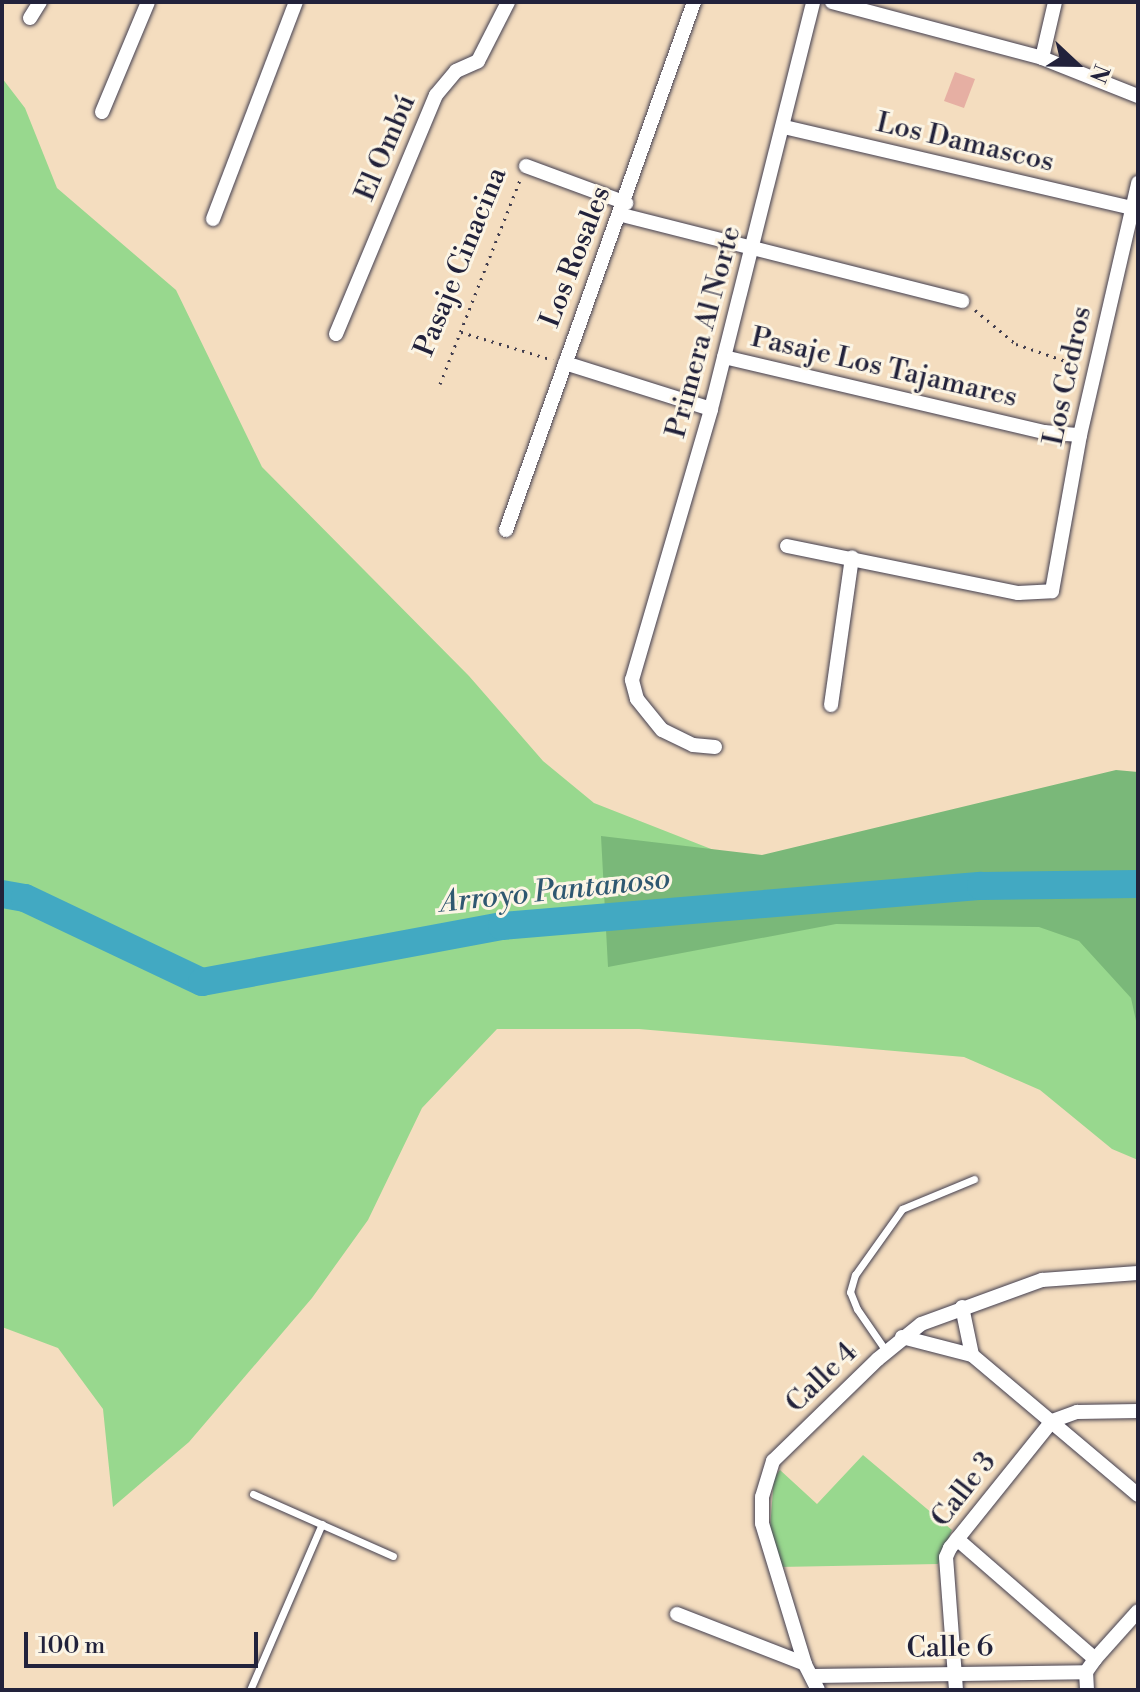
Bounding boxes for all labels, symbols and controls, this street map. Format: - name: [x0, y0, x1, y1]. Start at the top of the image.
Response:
- north arrow: [1036, 24, 1116, 104]
- text: N: [1083, 60, 1114, 86]
- street label: El Ombú: [349, 90, 423, 206]
- street label: Los Damascos: [873, 106, 1057, 180]
- street label: Pasaje Cinacina: [408, 163, 514, 361]
- street label: Los Rosales: [534, 182, 618, 332]
- street label: Primera Al Norte: [660, 222, 748, 442]
- street label: Los Cedros: [1037, 303, 1099, 449]
- street label: Pasaje Los Tajamares: [748, 321, 1020, 415]
- water label: Arroyo Pantanoso: [438, 861, 672, 921]
- street label: Calle 4: [779, 1336, 865, 1420]
- street label: Calle 3: [924, 1446, 1004, 1534]
- scale bar: [28, 1616, 262, 1666]
- street label: Calle 6: [906, 1630, 994, 1666]
- text: 100 m: [38, 1631, 105, 1661]

